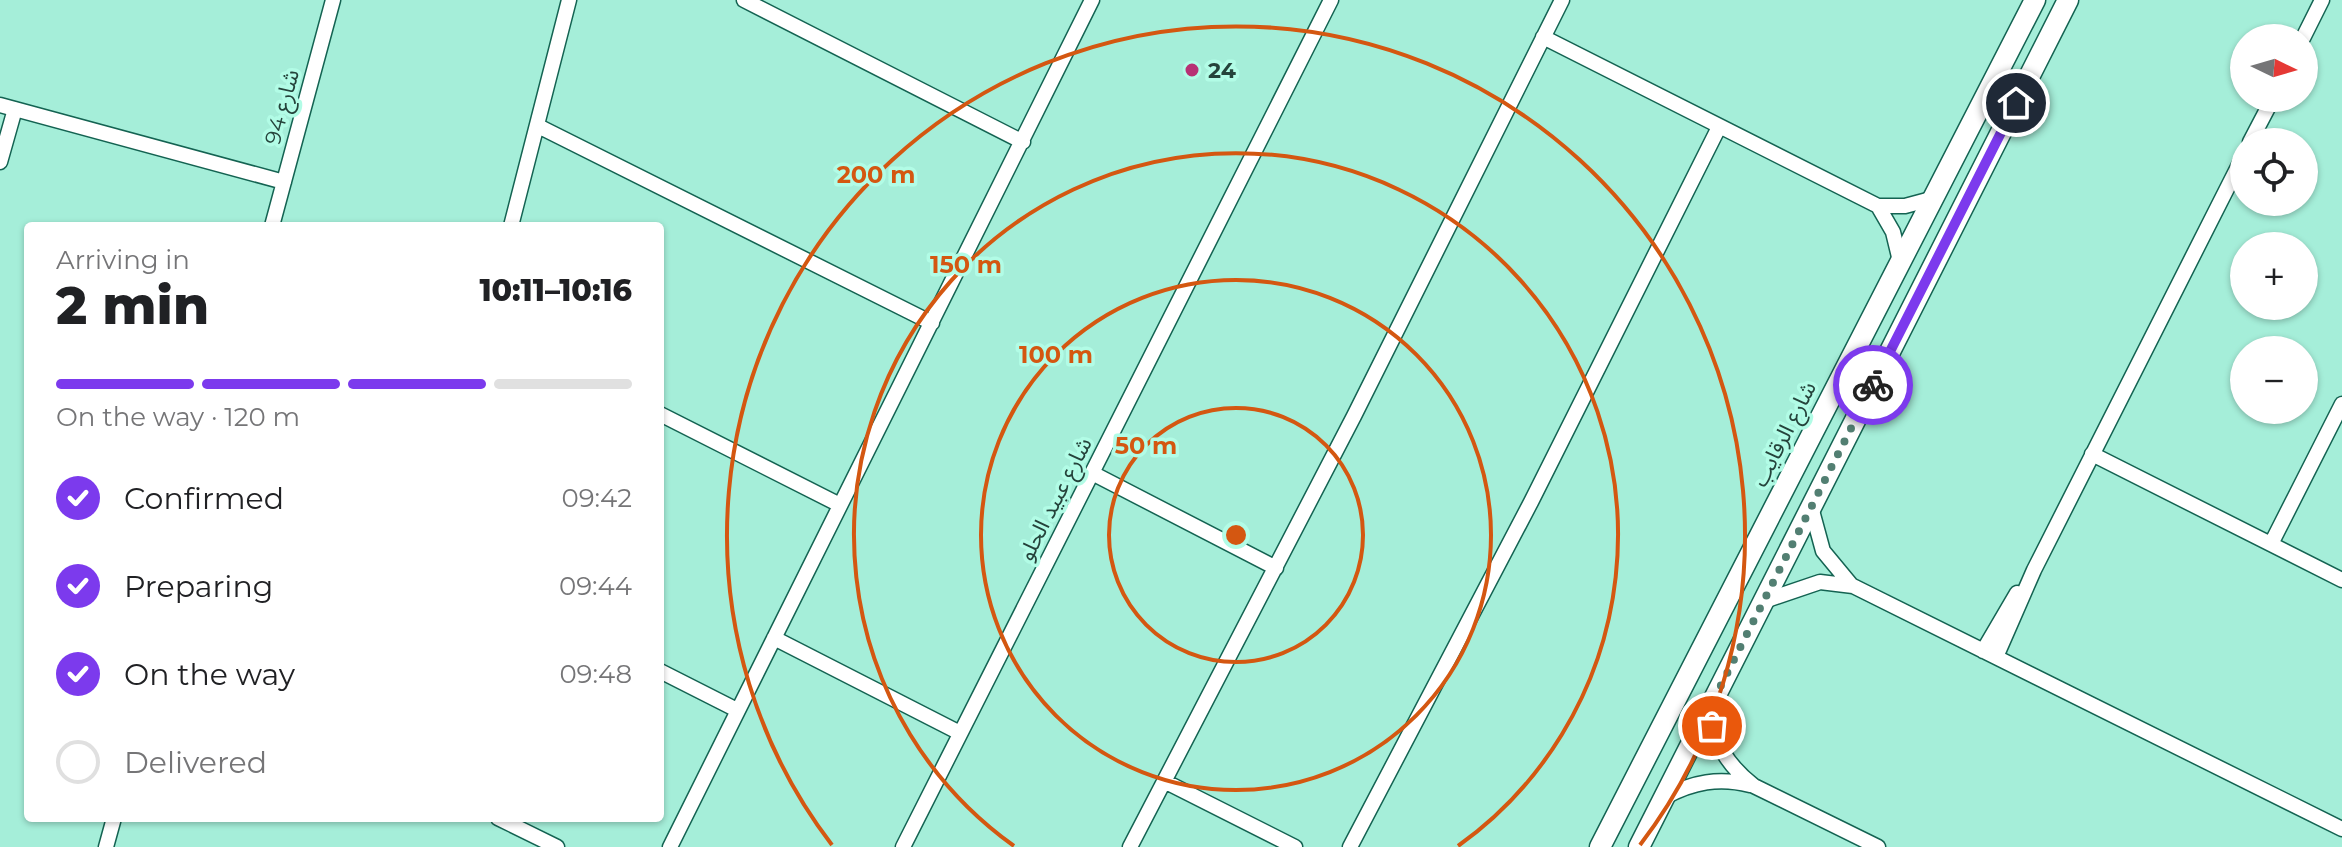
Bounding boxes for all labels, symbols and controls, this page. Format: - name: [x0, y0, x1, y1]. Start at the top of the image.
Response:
- north arrow: [2230, 24, 2318, 112]
- map controls: [2230, 24, 2318, 424]
- place label: 24: [1208, 57, 1236, 84]
- marker: 24: [1183, 61, 1201, 79]
- street label: شارع 94: [259, 67, 308, 148]
- pin: [1982, 69, 2050, 137]
- icon: home: [1994, 81, 2038, 125]
- button: locate: [2230, 128, 2318, 216]
- text: 200 m: [837, 160, 915, 189]
- button: +: [2230, 232, 2318, 320]
- text: Arriving in: [56, 244, 190, 276]
- text: 150 m: [930, 250, 1002, 279]
- text: 10:11–10:16: [479, 272, 632, 309]
- text: 2 min: [56, 274, 209, 337]
- button: −: [2230, 336, 2318, 424]
- text: 100 m: [1019, 340, 1093, 369]
- courier: [1833, 345, 1913, 425]
- icon: bike: [1851, 363, 1895, 407]
- street label: شارع الرقايب: [1746, 377, 1825, 493]
- text: On the way · 120 m: [56, 401, 300, 433]
- text: 50 m: [1115, 431, 1177, 460]
- street label: شارع عبيد الحلو: [1012, 433, 1100, 567]
- icon: check: [56, 476, 100, 520]
- text: Confirmed: [124, 480, 284, 517]
- text: 09:42: [562, 482, 632, 514]
- centre of rings: [1222, 521, 1250, 549]
- icon: check: [56, 564, 100, 608]
- text: Preparing: [124, 568, 273, 605]
- text: 09:44: [559, 570, 632, 602]
- icon: check: [56, 652, 100, 696]
- text: On the way: [124, 656, 295, 693]
- text: 09:48: [559, 658, 632, 690]
- pin: [1678, 692, 1746, 760]
- icon: bag: [1690, 704, 1734, 748]
- text: Delivered: [124, 744, 267, 781]

